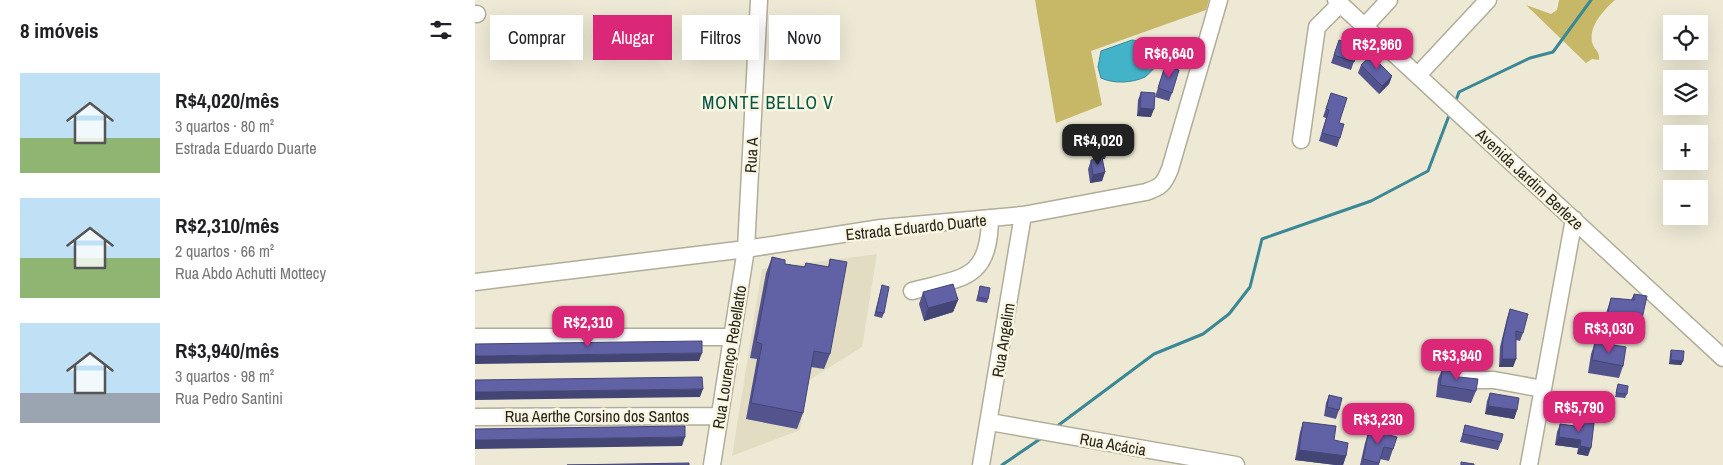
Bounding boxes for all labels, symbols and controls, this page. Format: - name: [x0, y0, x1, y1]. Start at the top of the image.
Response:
- chip: Comprar: [490, 15, 583, 60]
- chip: Alugar: [593, 15, 672, 60]
- chip: Filtros: [682, 15, 759, 60]
- chip: Novo: [769, 15, 840, 60]
- map controls: [1663, 15, 1708, 225]
- button: locate: [1663, 15, 1708, 60]
- text: 8 imóveis: [20, 16, 99, 45]
- icon: filters: [427, 16, 455, 44]
- pin: R$2,960: [1331, 28, 1423, 70]
- text: R$2,960: [1352, 33, 1402, 55]
- pin: R$6,640: [1123, 36, 1215, 79]
- text: R$6,640: [1144, 42, 1194, 64]
- button: layers: [1663, 70, 1708, 115]
- text: R$4,020/mês: [175, 86, 279, 115]
- district label: MONTE BELLO V: [702, 90, 834, 115]
- icon: home: [60, 93, 120, 153]
- text: 3 quartos · 80 m²: [175, 115, 274, 137]
- street label: Avenida Jardim Berleze: [1471, 123, 1589, 235]
- pin: R$4,020: [1052, 124, 1144, 166]
- button: +: [1663, 125, 1708, 170]
- text: R$4,020: [1073, 129, 1123, 151]
- street label: Rua A: [739, 136, 763, 173]
- text: Estrada Eduardo Duarte: [175, 137, 317, 159]
- button: −: [1663, 180, 1708, 225]
- street label: Estrada Eduardo Duarte: [844, 209, 988, 245]
- text: R$2,310/mês: [175, 211, 279, 240]
- icon: home: [60, 218, 120, 278]
- text: 2 quartos · 66 m²: [175, 240, 274, 262]
- text: Rua Abdo Achutti Mottecy: [175, 262, 326, 284]
- street label: Rua Lourenço Rebellatto: [707, 284, 751, 430]
- street label: Rua Angelim: [986, 301, 1020, 379]
- pin: R$2,310: [542, 306, 634, 348]
- text: R$2,310: [563, 311, 613, 333]
- pin: R$3,030: [1563, 312, 1655, 354]
- text: R$3,030: [1584, 317, 1634, 339]
- text: R$3,940/mês: [175, 336, 279, 365]
- pin: R$3,940: [1411, 338, 1503, 381]
- icon: home: [60, 343, 120, 403]
- text: R$3,940: [1432, 344, 1482, 366]
- text: 3 quartos · 98 m²: [175, 365, 274, 387]
- text: Rua Pedro Santini: [175, 387, 283, 409]
- pin: R$5,790: [1533, 390, 1625, 433]
- text: R$5,790: [1554, 396, 1604, 418]
- pin: R$3,230: [1332, 402, 1424, 445]
- street label: Rua Aerthe Corsino dos Santos: [505, 405, 689, 427]
- text: R$3,230: [1353, 408, 1403, 430]
- street label: Rua Acácia: [1078, 427, 1149, 461]

